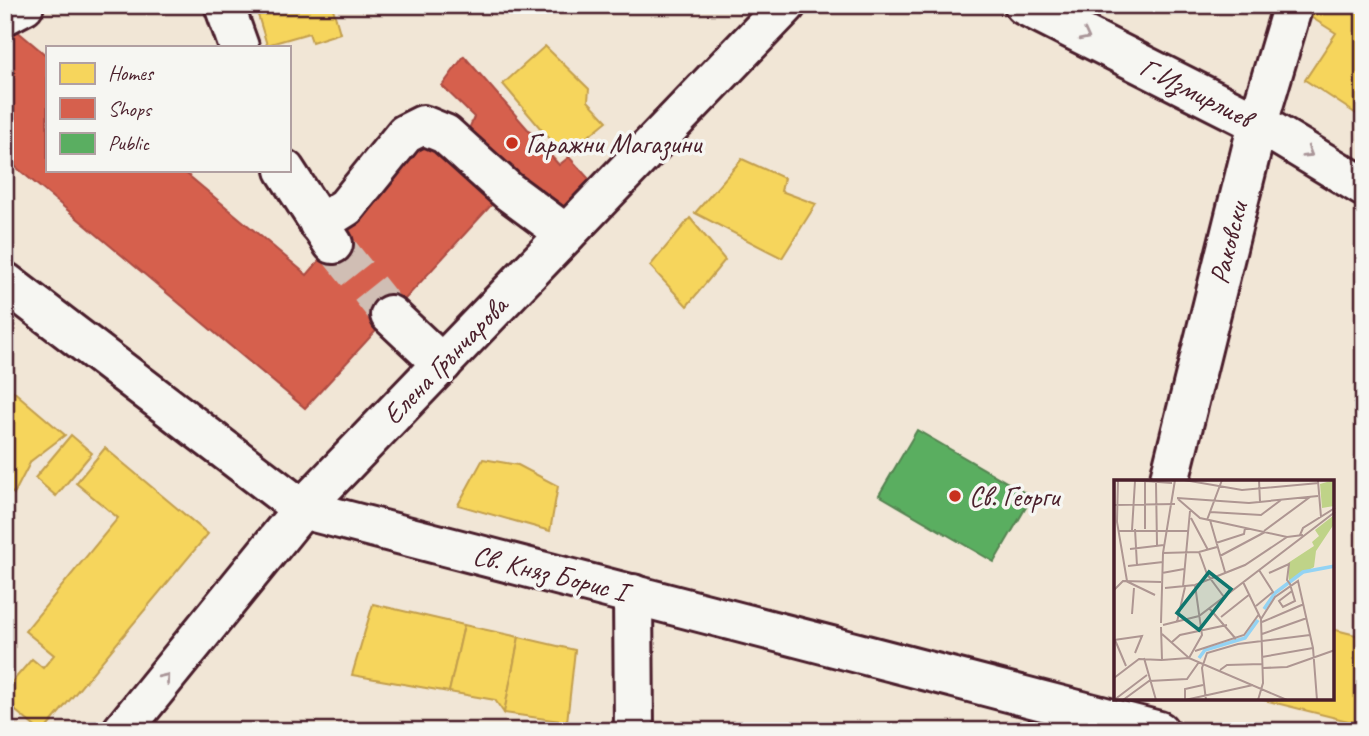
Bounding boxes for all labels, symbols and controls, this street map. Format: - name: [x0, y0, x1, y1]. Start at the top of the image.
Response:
- one-way arrow: [1078, 27, 1090, 41]
- legend: [46, 46, 290, 172]
- street label: Г.Измирлиев: [1134, 49, 1262, 138]
- text: Homes: [108, 60, 155, 86]
- text: Shops: [108, 96, 153, 122]
- place label: Гаражни Магазини: [526, 126, 703, 161]
- text: Public: [108, 130, 150, 156]
- marker: Гаражни Магазини: [504, 135, 520, 151]
- one-way arrow: [1300, 145, 1313, 158]
- street label: Раковски: [1201, 196, 1256, 288]
- street label: Елена Грънчарова: [375, 287, 517, 431]
- place label: Св. Георги: [969, 479, 1062, 514]
- inset map: [1114, 480, 1334, 701]
- marker: Св. Георги: [947, 488, 963, 504]
- street label: Св. Княз Борис I: [470, 537, 636, 610]
- one-way arrow: [156, 673, 169, 685]

